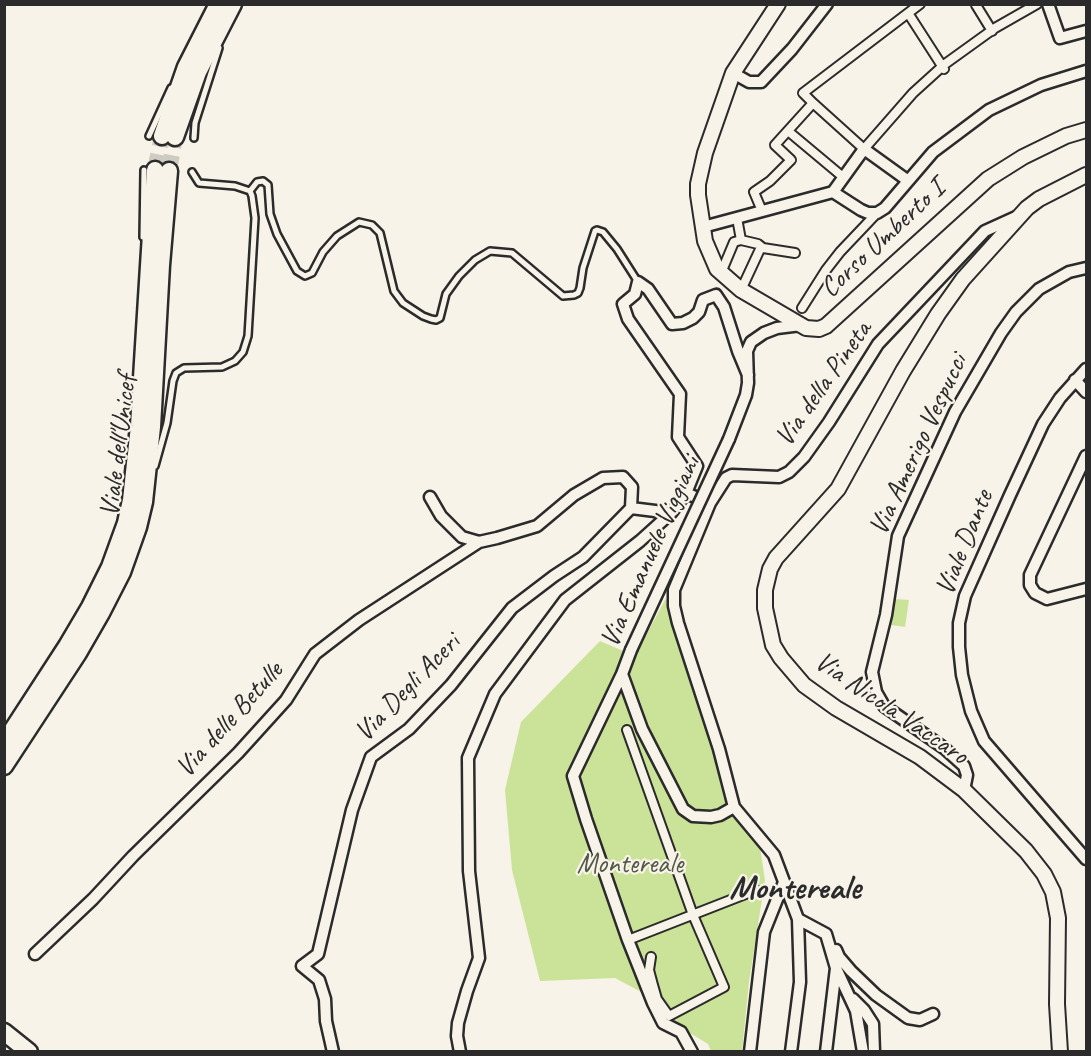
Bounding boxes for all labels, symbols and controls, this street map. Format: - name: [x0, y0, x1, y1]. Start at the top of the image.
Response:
- street label: Corso Umberto I: [814, 173, 952, 305]
- street label: Via della Pineta: [769, 315, 879, 453]
- street label: Via Amerigo Vespucci: [862, 349, 976, 541]
- street label: Viale dell'Unicef: [94, 373, 144, 519]
- street label: Via Emanuele Viggiani: [594, 451, 708, 653]
- street label: Viale Dante: [929, 486, 1001, 600]
- street label: Via Degli Aceri: [348, 627, 468, 749]
- street label: Via Nicola Vaccaro: [808, 645, 974, 773]
- street label: Via delle Betulle: [169, 655, 291, 785]
- park label: Montereale: [577, 848, 683, 882]
- district label: Montereale: [729, 869, 861, 909]

